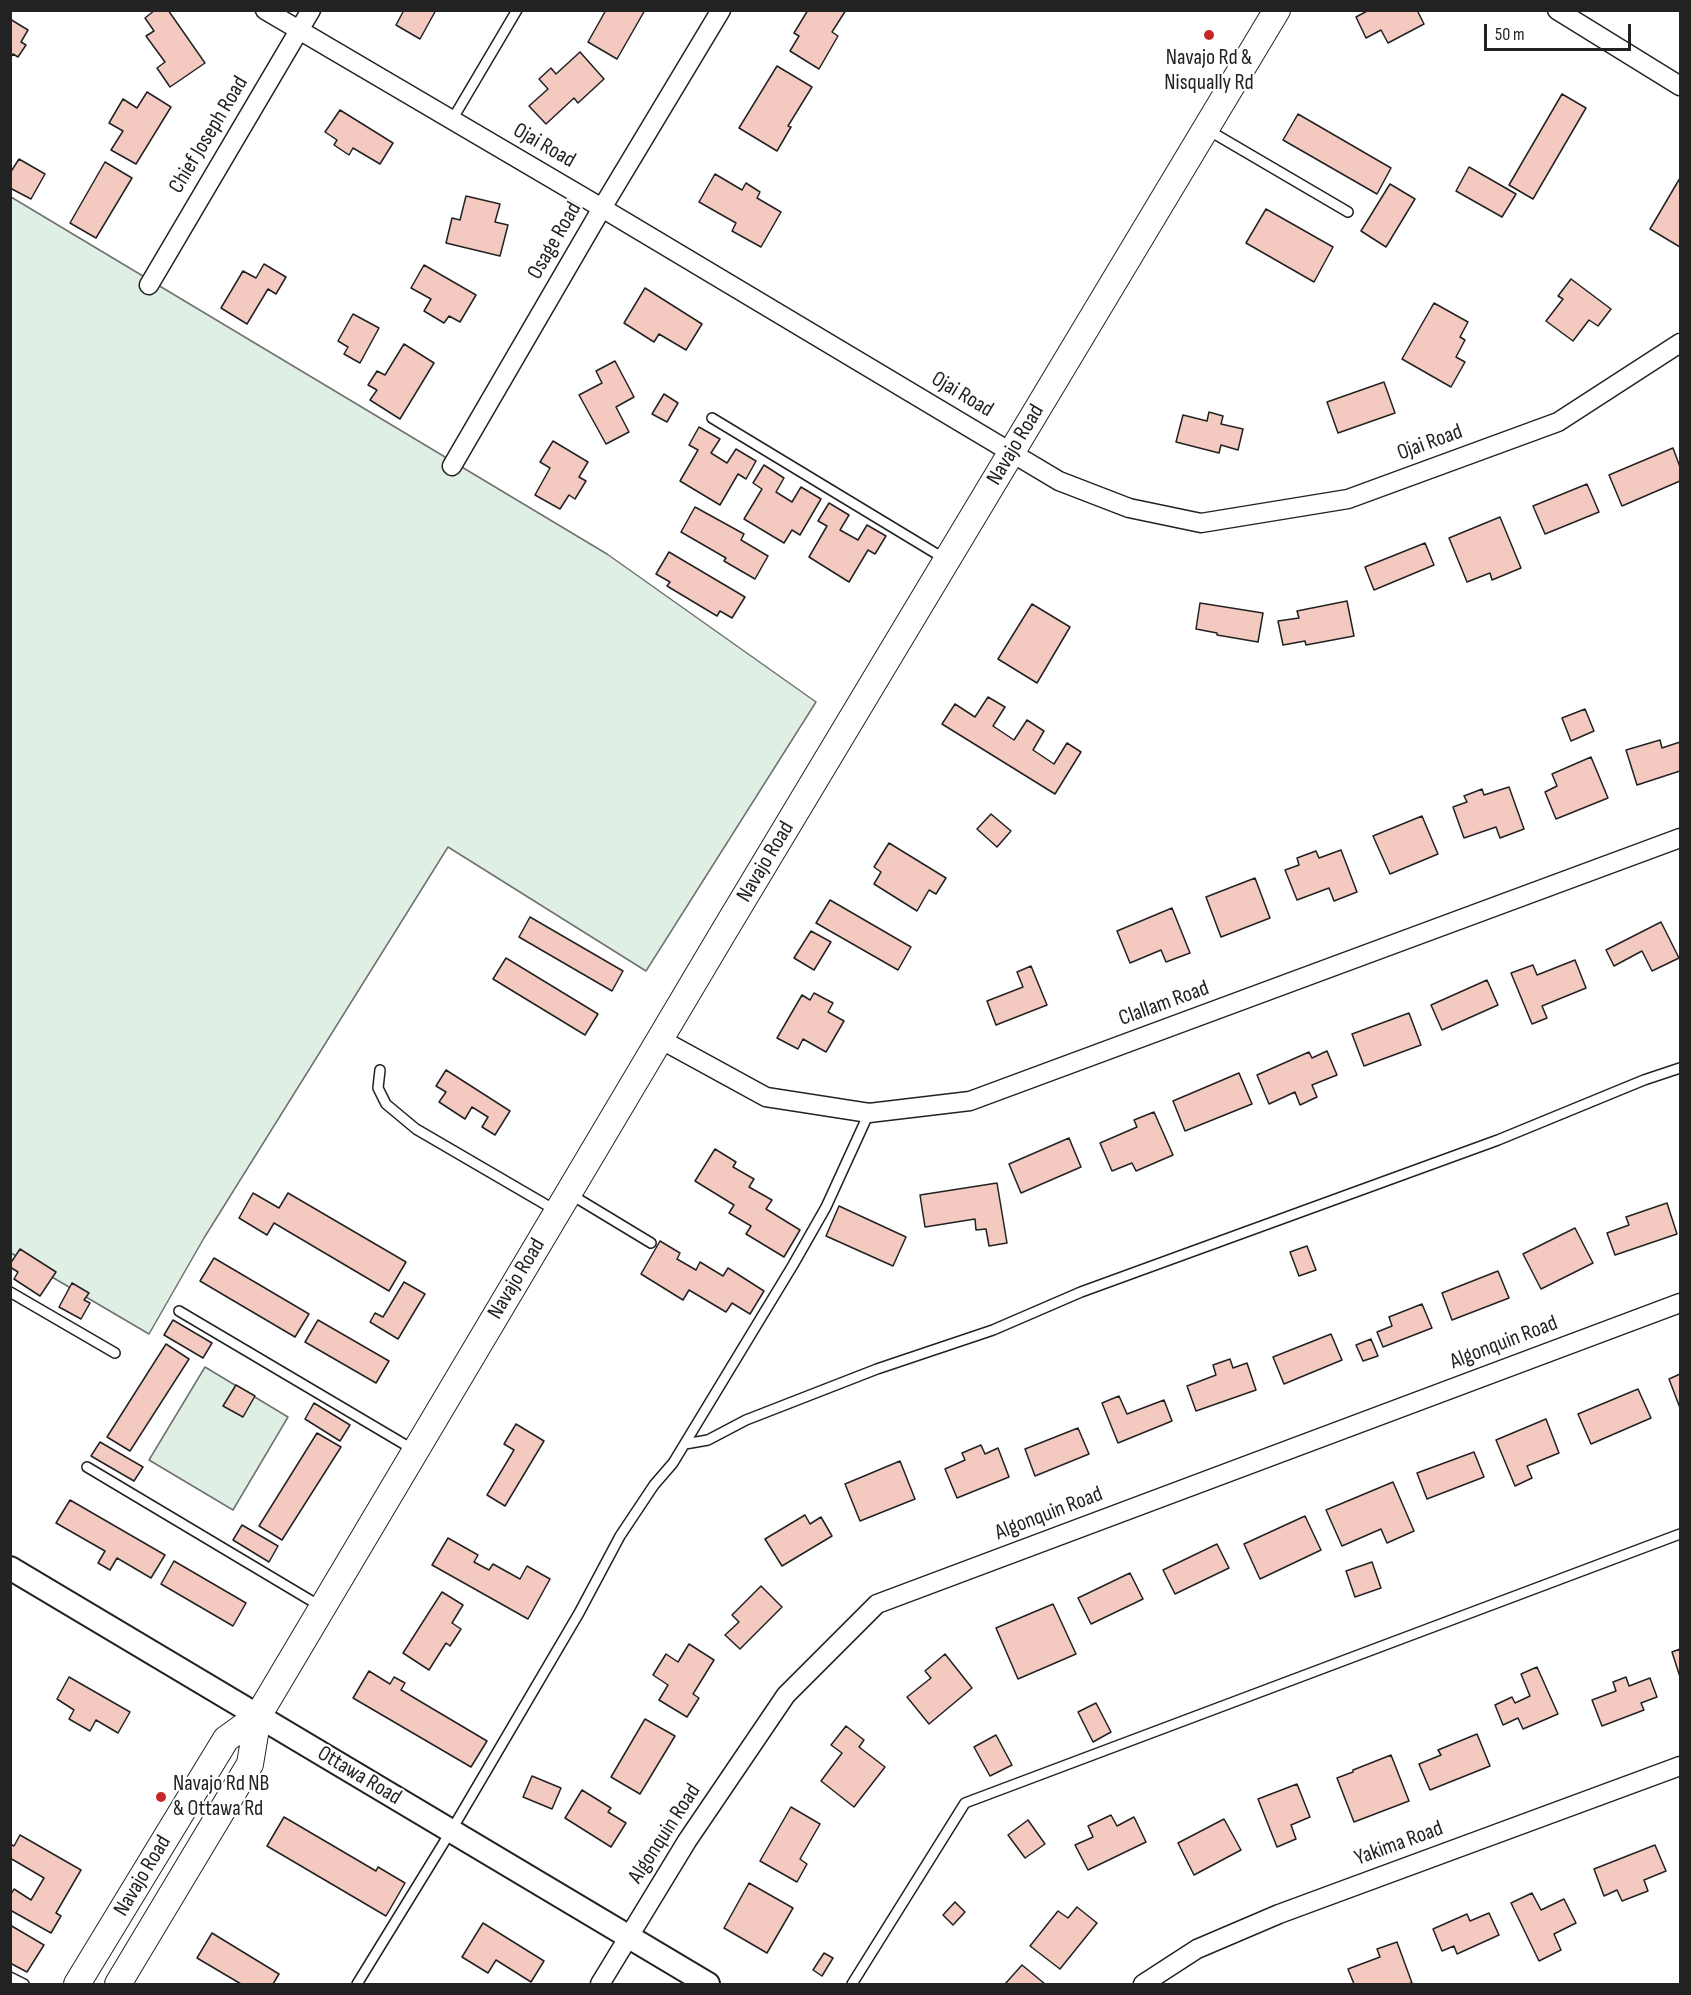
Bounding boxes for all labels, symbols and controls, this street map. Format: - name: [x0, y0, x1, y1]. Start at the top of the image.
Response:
- scale bar: [1487, 12, 1634, 50]
- text: 50 m: [1495, 24, 1525, 45]
- marker: Navajo Rd & Nisqually Rd: [1202, 28, 1216, 42]
- place label: Navajo Rd & Nisqually Rd: [1164, 45, 1254, 96]
- street label: Chief Joseph Road: [164, 72, 254, 198]
- street label: Ojai Road: [508, 118, 580, 174]
- street label: Osage Road: [522, 198, 588, 284]
- street label: Ojai Road: [926, 366, 998, 424]
- street label: Navajo Road: [982, 400, 1050, 490]
- street label: Ojai Road: [1394, 419, 1466, 467]
- street label: Navajo Road: [732, 817, 800, 907]
- street label: Clallam Road: [1115, 975, 1213, 1033]
- street label: Navajo Road: [483, 1234, 551, 1324]
- street label: Algonquin Road: [1447, 1310, 1561, 1376]
- street label: Algonquin Road: [992, 1481, 1106, 1547]
- street label: Ottawa Road: [312, 1741, 406, 1811]
- place label: Navajo Rd NB & Ottawa Rd: [173, 1771, 269, 1822]
- street label: Algonquin Road: [623, 1779, 707, 1889]
- marker: Navajo Rd NB & Ottawa Rd: [154, 1790, 168, 1804]
- street label: Yakima Road: [1351, 1816, 1447, 1872]
- street label: Navajo Road: [109, 1831, 177, 1921]

